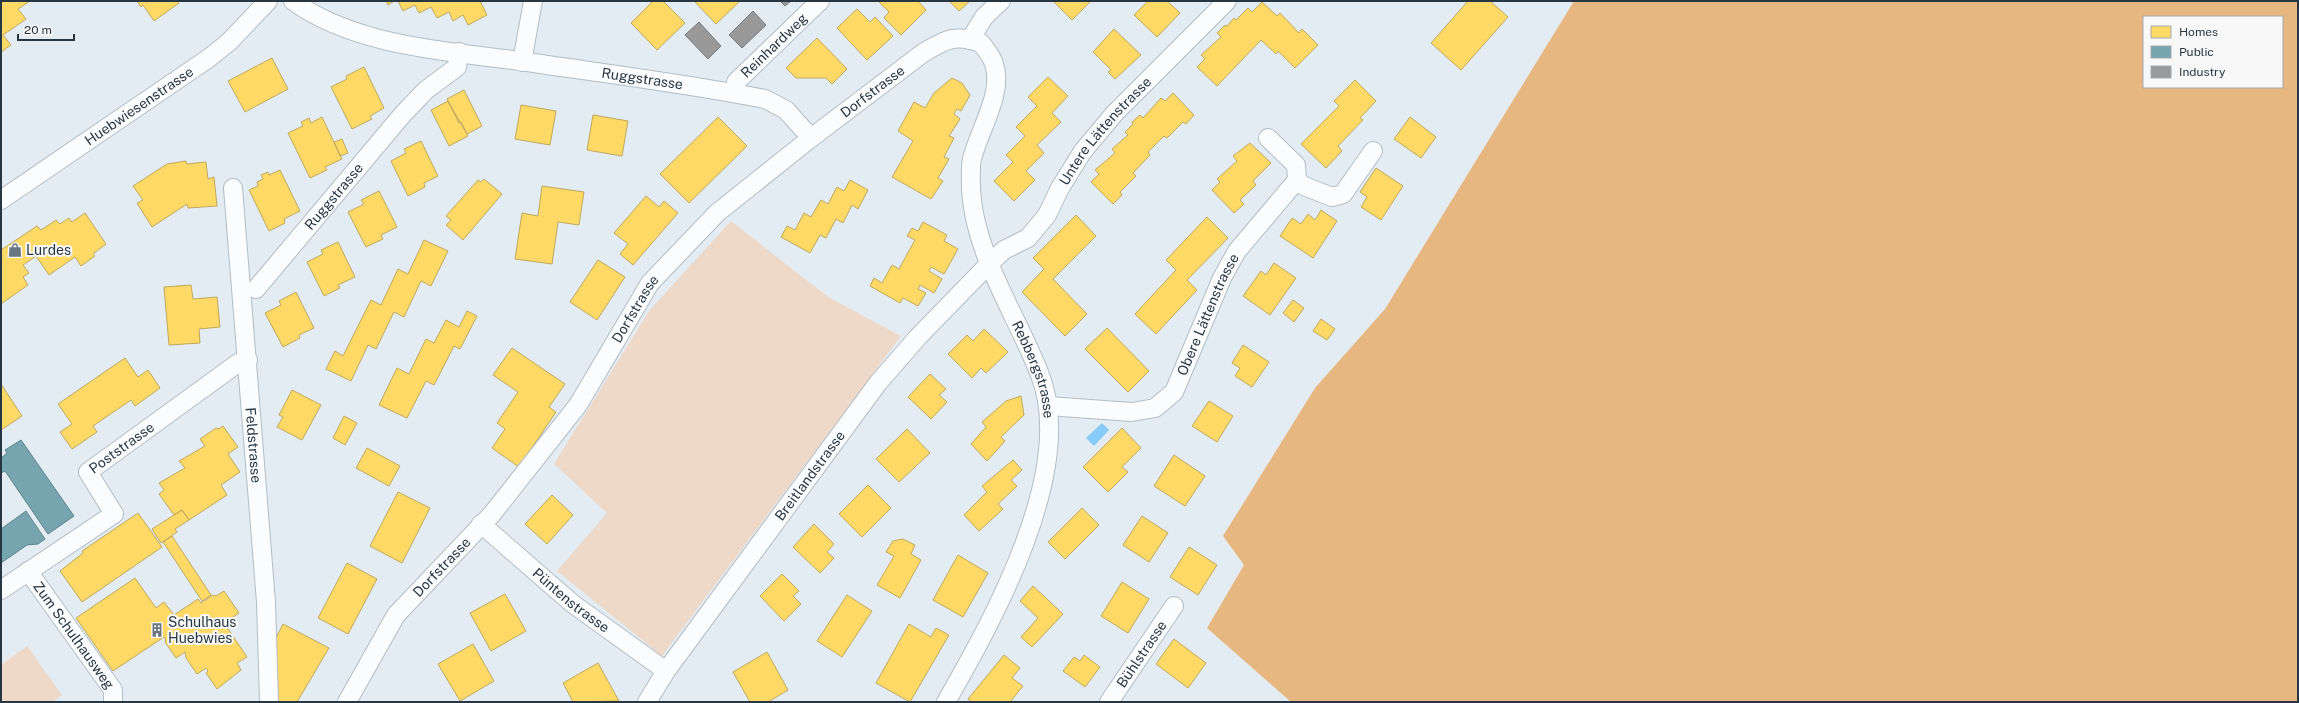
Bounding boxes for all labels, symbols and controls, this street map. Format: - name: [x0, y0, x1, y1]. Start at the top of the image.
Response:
- street label: Reinhardweg: [738, 10, 811, 81]
- scale bar: [18, 16, 74, 42]
- legend: [2143, 16, 2283, 88]
- text: 20 m: [24, 23, 52, 37]
- text: Homes: [2179, 25, 2218, 39]
- text: Public: [2179, 45, 2214, 59]
- street label: Dorfstrasse: [837, 62, 908, 121]
- street label: Huebwiesenstrasse: [82, 63, 196, 148]
- street label: Ruggstrasse: [601, 65, 684, 93]
- text: Industry: [2179, 65, 2226, 79]
- street label: Untere Lättenstrasse: [1056, 73, 1155, 188]
- street label: Ruggstrasse: [301, 160, 366, 233]
- shop icon: Lurdes: [7, 242, 23, 258]
- place label: Lurdes: [26, 242, 71, 258]
- street label: Obere Lättenstrasse: [1174, 251, 1242, 378]
- street label: Dorfstrasse: [609, 271, 662, 345]
- street label: Rebbergstrasse: [1009, 318, 1057, 419]
- street label: Feldstrasse: [243, 407, 264, 484]
- street label: Poststrasse: [86, 419, 157, 477]
- street label: Breitlandstrasse: [772, 428, 848, 524]
- street label: Dorfstrasse: [410, 534, 474, 600]
- street label: Püntenstrasse: [530, 565, 612, 636]
- street label: Zum Schulhausweg: [30, 578, 118, 692]
- place label: Schulhaus Huebwies: [168, 614, 236, 646]
- street label: Bühlstrasse: [1113, 617, 1170, 690]
- building icon: Schulhaus Huebwies: [149, 622, 165, 638]

